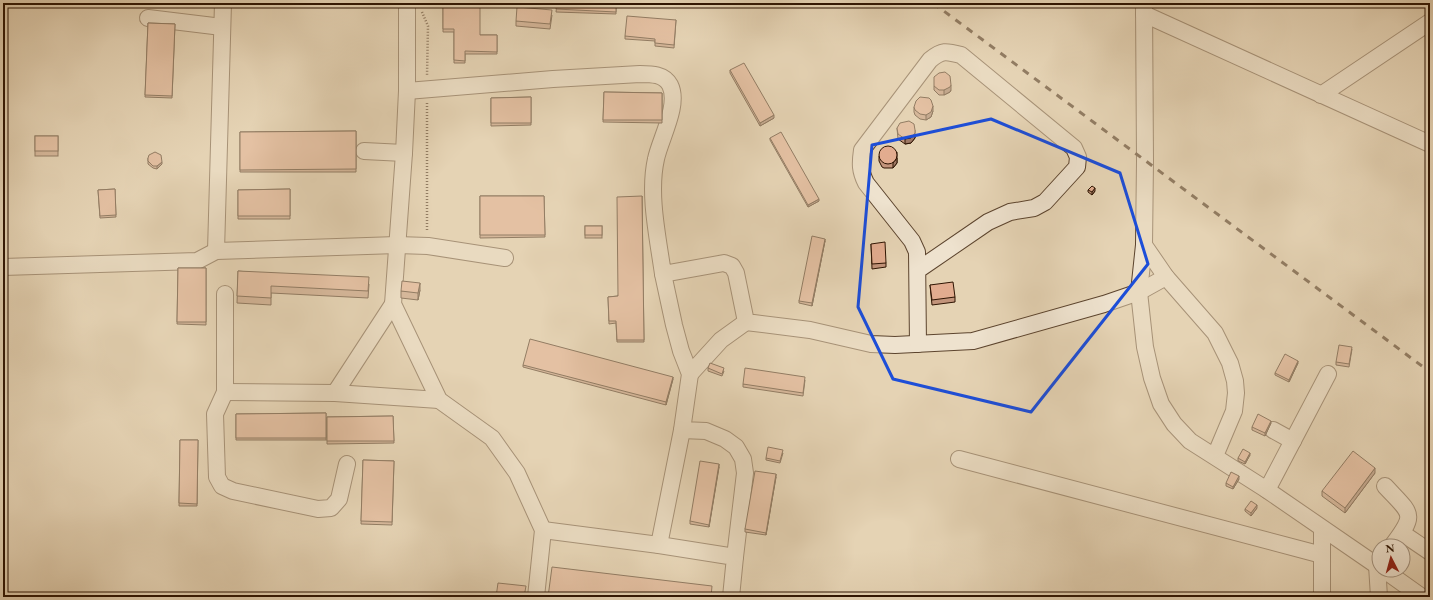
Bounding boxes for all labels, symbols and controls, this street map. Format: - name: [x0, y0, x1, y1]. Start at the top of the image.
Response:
- north arrow: [1371, 538, 1411, 578]
- text: N: [1385, 541, 1395, 555]

